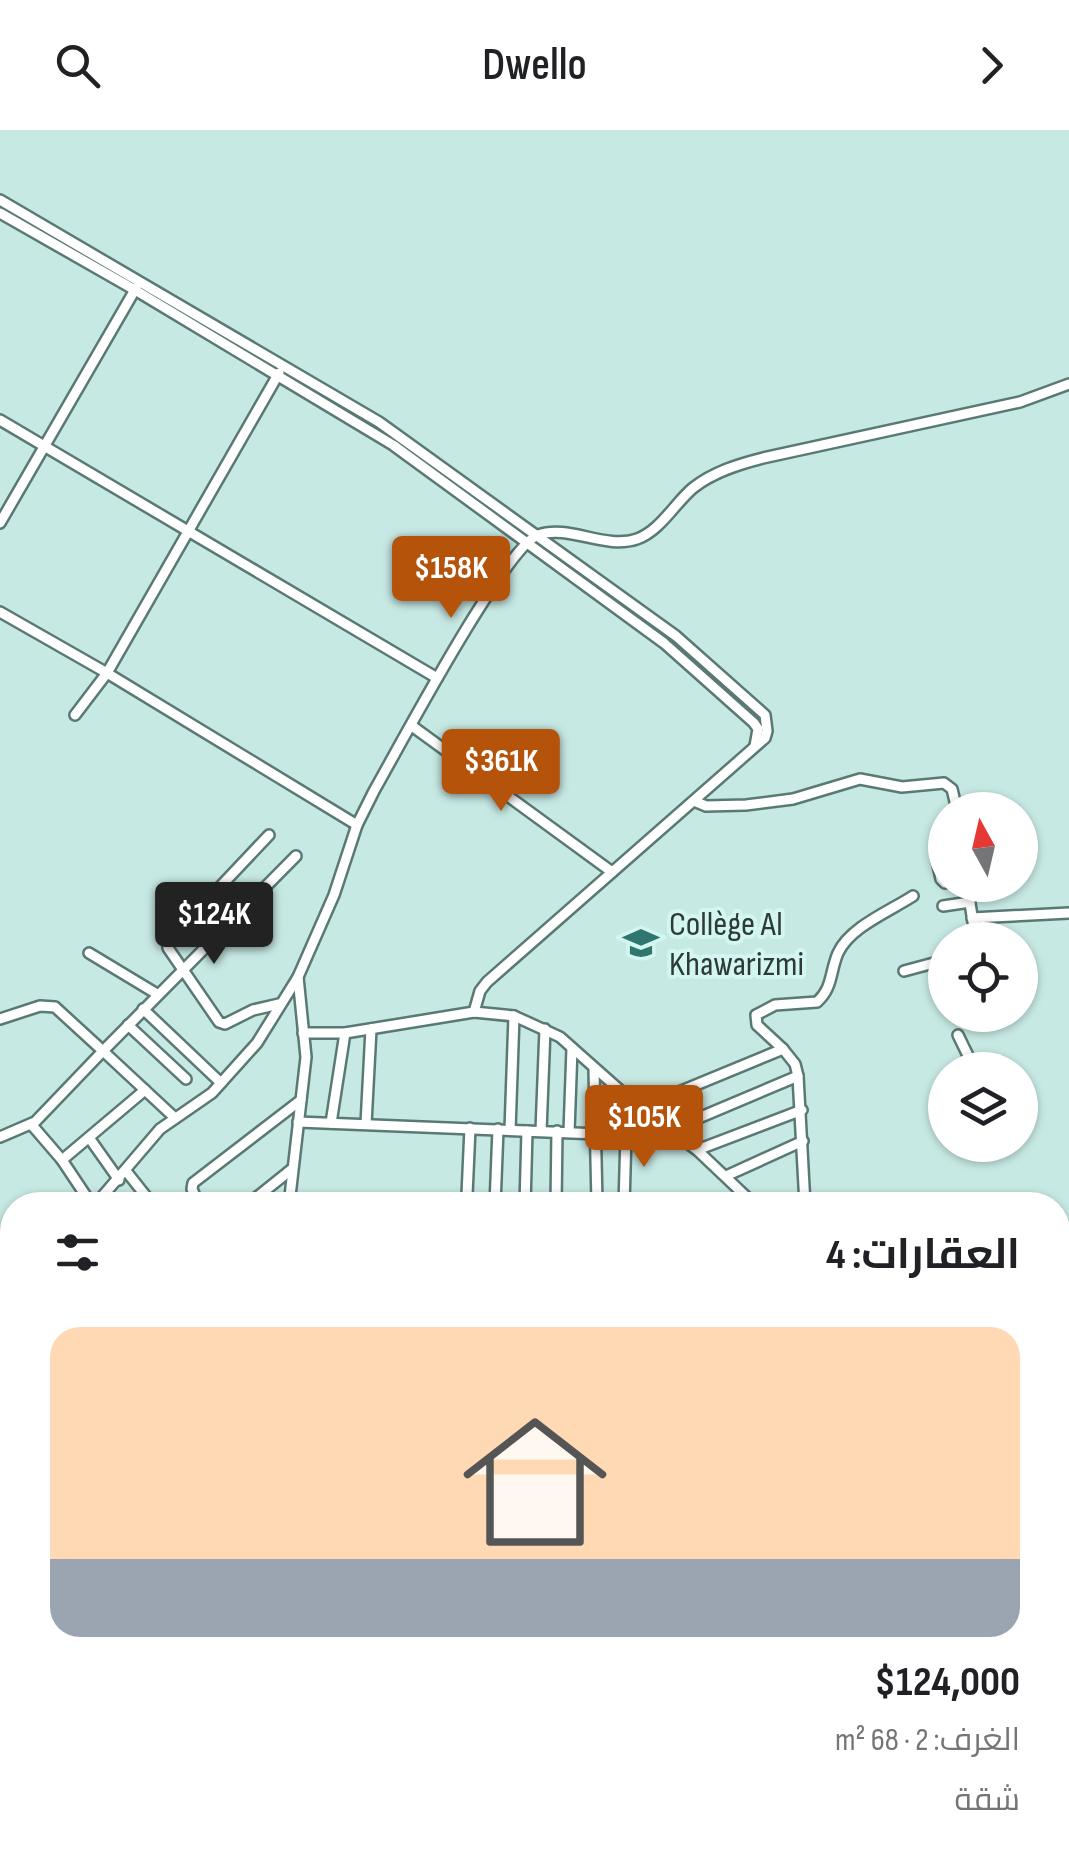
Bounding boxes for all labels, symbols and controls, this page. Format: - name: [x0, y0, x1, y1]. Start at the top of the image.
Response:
- icon: search: [50, 38, 105, 93]
- text: Dwello: [482, 38, 587, 93]
- icon: forward: [964, 38, 1019, 93]
- pin: $158K: [381, 536, 521, 621]
- text: $158K: [414, 549, 488, 588]
- pin: $361K: [431, 729, 571, 814]
- text: $361K: [464, 742, 538, 781]
- north arrow: [928, 792, 1038, 902]
- map controls: [928, 792, 1038, 1162]
- pin: $124K: [144, 882, 284, 967]
- text: $124K: [177, 895, 251, 934]
- place label: Collège Al Khawarizmi: [669, 903, 804, 986]
- button: locate: [928, 922, 1038, 1032]
- school or university icon: Collège Al Khawarizmi: [622, 924, 660, 962]
- button: layers: [928, 1052, 1038, 1162]
- pin: $105K: [574, 1085, 714, 1170]
- text: $105K: [607, 1098, 681, 1137]
- icon: filters: [50, 1225, 105, 1280]
- text: العقارات: 4: [826, 1230, 1020, 1281]
- icon: home: [445, 1392, 625, 1572]
- text: $124,000: [874, 1657, 1020, 1708]
- text: الغرف: 2 · 68 m²: [835, 1721, 1020, 1760]
- text: شقة: [955, 1781, 1020, 1820]

